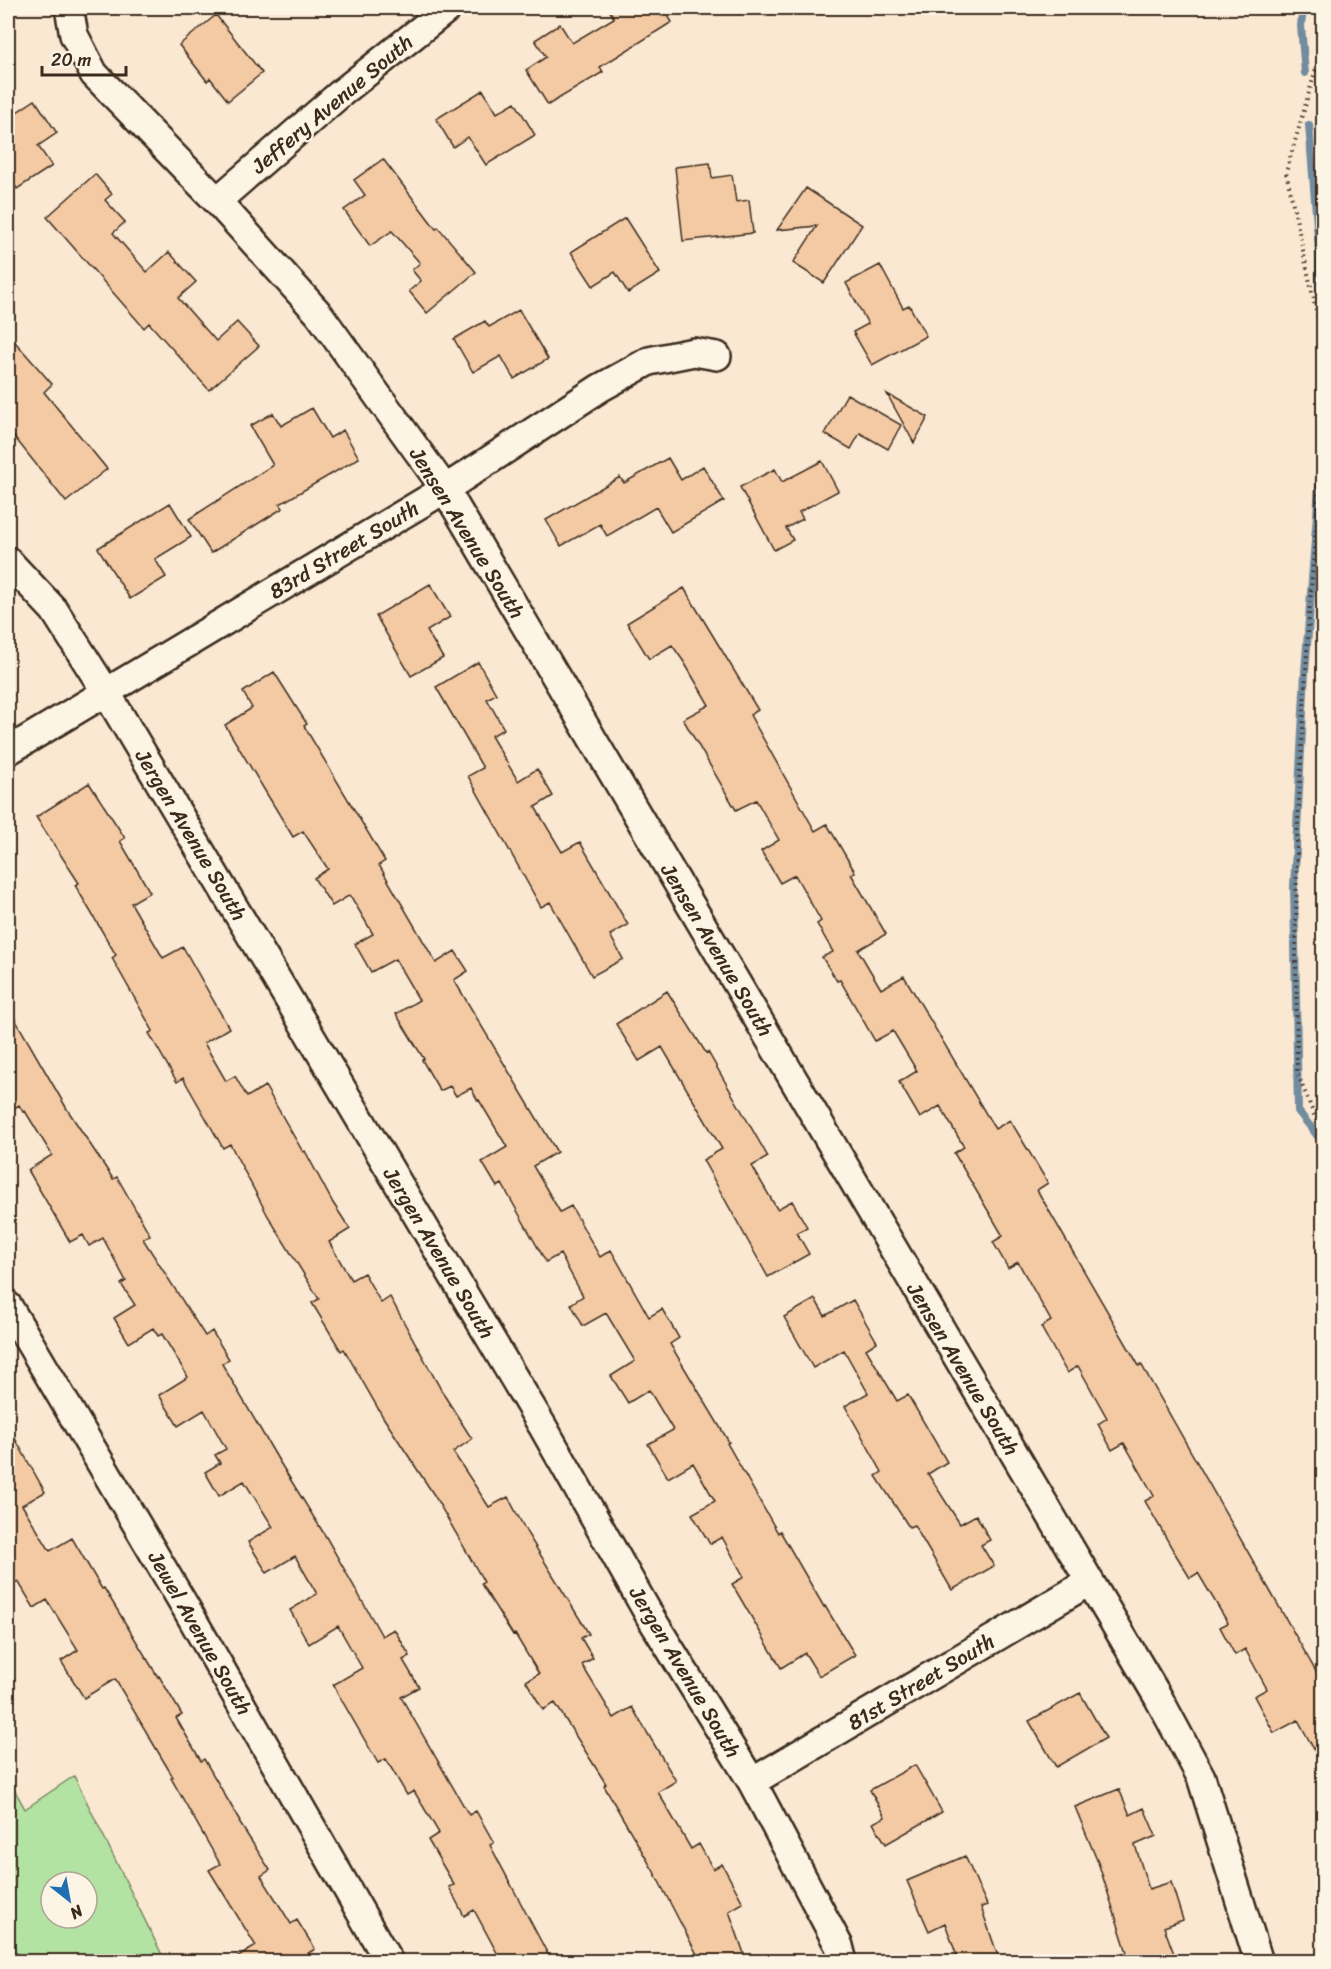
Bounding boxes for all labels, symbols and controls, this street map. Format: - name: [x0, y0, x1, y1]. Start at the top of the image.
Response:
- street label: Jeffery Avenue South: [241, 24, 422, 184]
- scale bar: [42, 39, 126, 77]
- text: 20 m: [51, 44, 91, 76]
- street label: Jensen Avenue South: [398, 439, 535, 627]
- street label: 83rd Street South: [261, 490, 427, 610]
- street label: Jergen Avenue South: [124, 741, 258, 928]
- street label: Jensen Avenue South: [650, 855, 784, 1044]
- street label: Jergen Avenue South: [372, 1159, 506, 1346]
- street label: Jensen Avenue South: [896, 1274, 1030, 1463]
- street label: Jewel Avenue South: [137, 1543, 263, 1723]
- street label: Jergen Avenue South: [618, 1578, 752, 1765]
- street label: 81st Street South: [840, 1623, 1002, 1741]
- north arrow: [39, 1870, 99, 1930]
- text: N: [63, 1897, 90, 1928]

